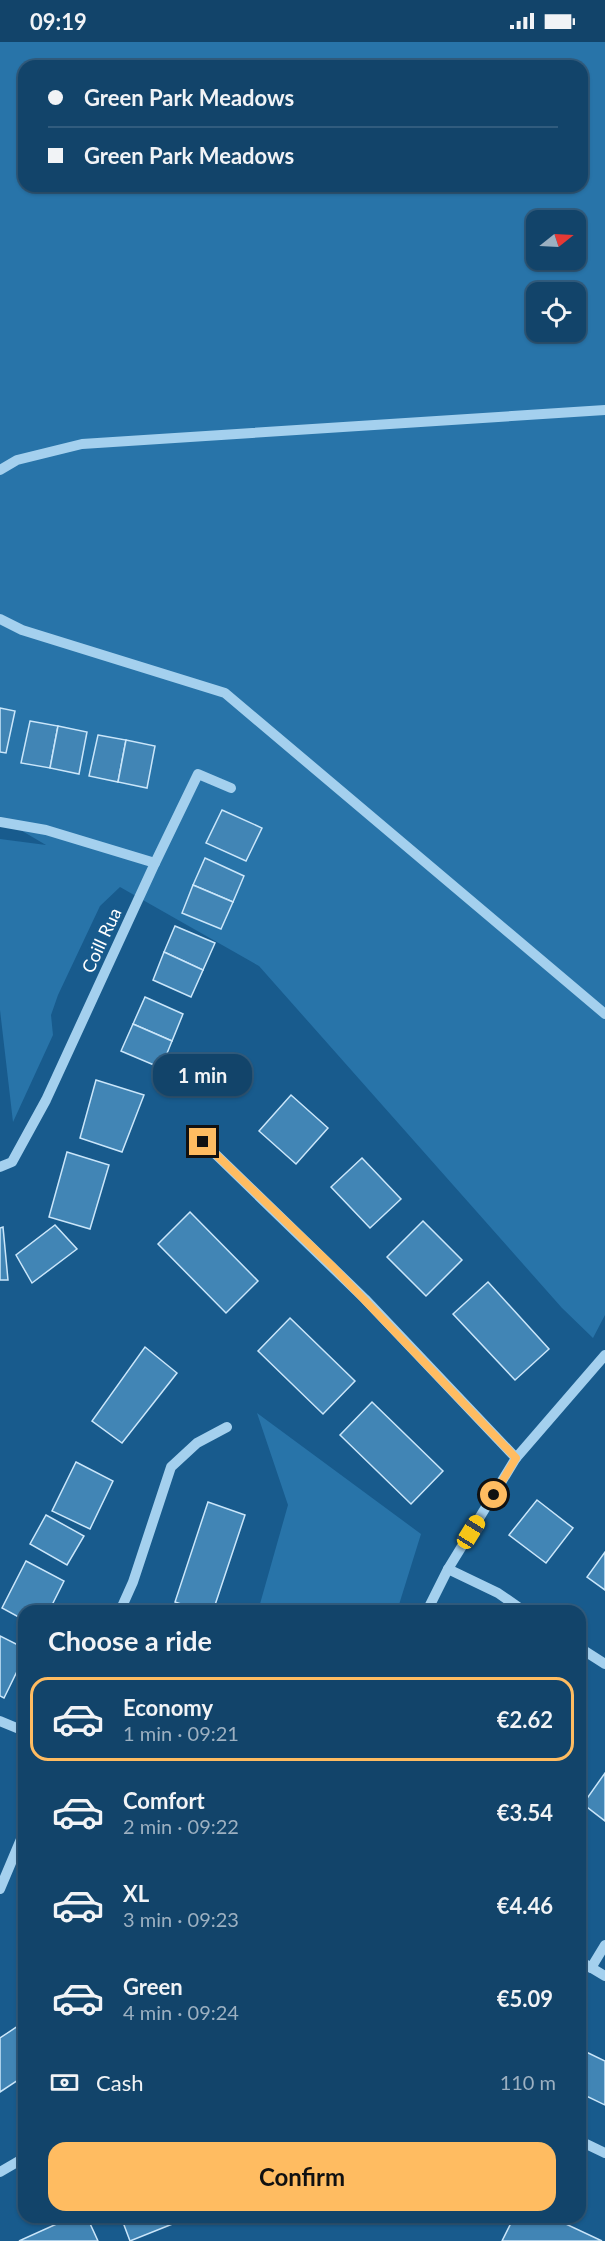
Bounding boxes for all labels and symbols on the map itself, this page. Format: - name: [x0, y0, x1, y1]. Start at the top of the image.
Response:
- north arrow: [526, 210, 586, 270]
- street label: Coill Rua: [76, 904, 126, 976]
- callout: 1 min: [154, 1055, 252, 1097]
- route end: [189, 1128, 216, 1155]
- route start: [480, 1481, 507, 1508]
- car: [454, 1512, 488, 1552]

